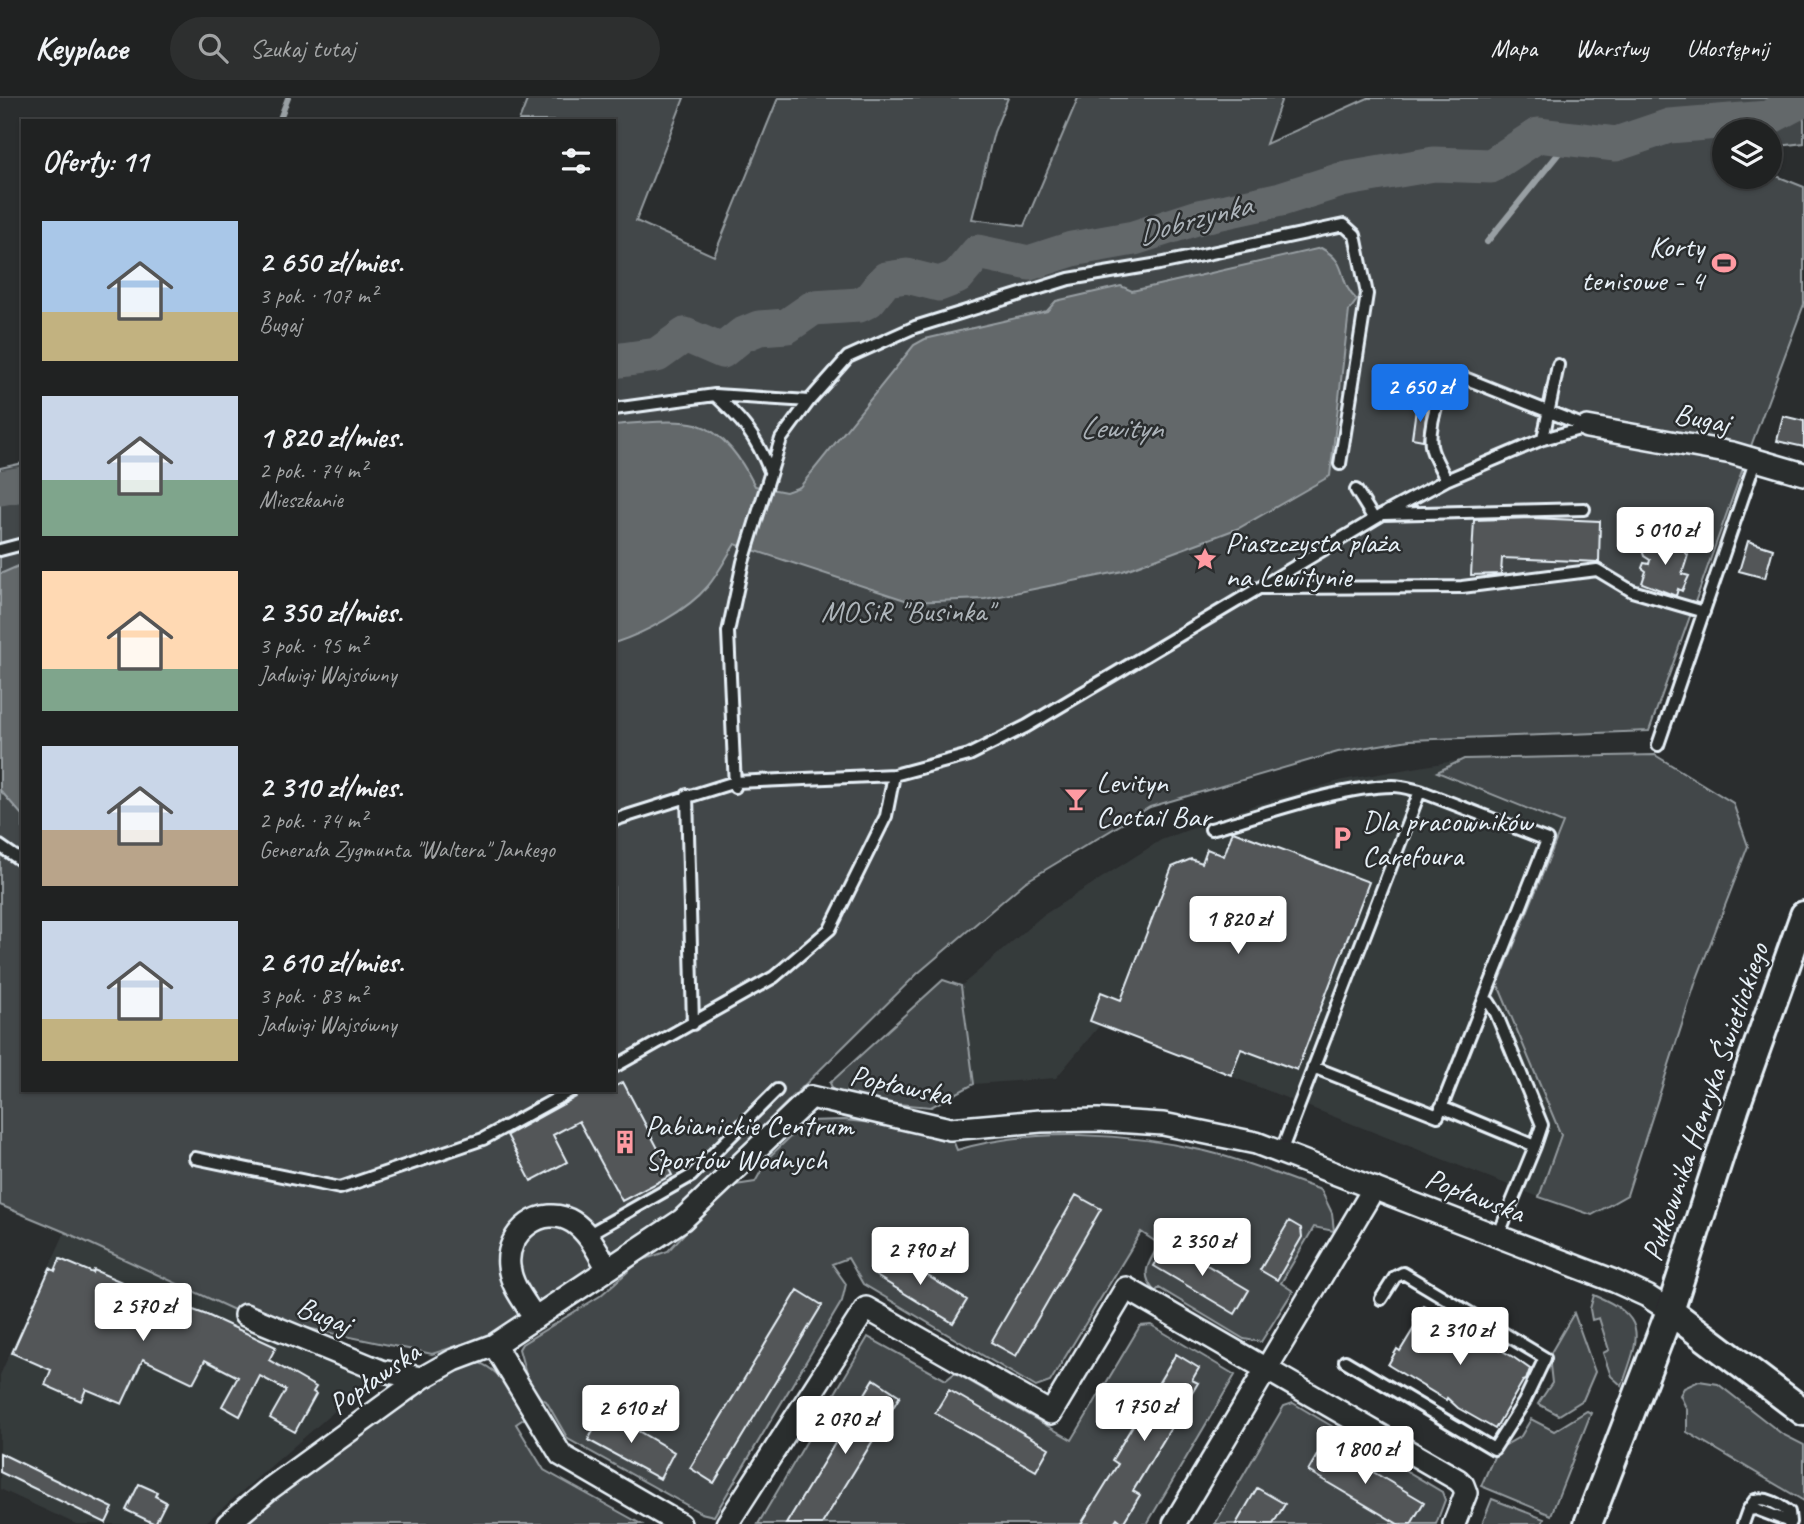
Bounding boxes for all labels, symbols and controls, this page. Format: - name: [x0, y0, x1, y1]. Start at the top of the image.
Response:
- search box: [170, 17, 660, 80]
- text: Keyplace: [35, 27, 128, 69]
- icon: search: [194, 29, 232, 67]
- text: Szukaj tutaj: [250, 32, 356, 65]
- text: Mapa: [1491, 33, 1537, 63]
- text: Warstwy: [1575, 33, 1648, 63]
- text: Udostępnij: [1686, 33, 1769, 63]
- map controls: [1712, 119, 1782, 189]
- button: layers: [1712, 119, 1782, 189]
- text: Oferty: 11: [42, 142, 148, 180]
- icon: filters: [557, 142, 595, 180]
- water label: Dobrzynka: [1132, 183, 1259, 254]
- place label: Korty tenisowe - 4: [1581, 227, 1707, 299]
- text: 2 650 zł/mies.: [259, 243, 403, 281]
- icon: home: [98, 249, 182, 333]
- sports icon: Korty tenisowe - 4: [1710, 249, 1738, 277]
- text: 3 pok. · 107 m²: [259, 281, 377, 310]
- text: Bugaj: [259, 310, 302, 339]
- pin: 2 650 zł: [1348, 364, 1492, 424]
- text: 2 650 zł: [1387, 372, 1453, 401]
- street label: Bugaj: [1671, 394, 1737, 443]
- water label: Lewityn: [1080, 407, 1165, 448]
- text: 1 820 zł/mies.: [259, 418, 403, 456]
- icon: home: [98, 424, 182, 508]
- text: 2 pok. · 74 m²: [259, 456, 367, 485]
- text: Mieszkanie: [259, 485, 343, 514]
- pin: 5 010 zł: [1593, 508, 1737, 567]
- text: 5 010 zł: [1633, 515, 1697, 544]
- place label: Piaszczysta plaża na Lewitynie: [1225, 523, 1401, 595]
- place icon: Piaszczysta plaża na Lewitynie: [1191, 545, 1219, 573]
- park label: MOSiR "Businka": [821, 592, 999, 630]
- text: 2 350 zł/mies.: [259, 593, 403, 631]
- icon: home: [98, 599, 182, 683]
- text: 3 pok. · 95 m²: [259, 631, 367, 660]
- text: Jadwigi Wajsówny: [259, 660, 396, 689]
- place label: Levityn Coctail Bar: [1096, 763, 1214, 835]
- text: 2 310 zł/mies.: [259, 768, 403, 806]
- icon: home: [98, 774, 182, 858]
- bar icon: Levityn Coctail Bar: [1062, 785, 1090, 813]
- place label: Dla pracowników Carefoura: [1362, 802, 1535, 874]
- text: 2 pok. · 74 m²: [259, 806, 367, 835]
- parking icon: Dla pracowników Carefoura: [1328, 824, 1356, 852]
- text: Generała Zygmunta "Waltera" Jankego: [259, 835, 555, 864]
- pin: 1 820 zł: [1166, 896, 1310, 956]
- text: 1 820 zł: [1206, 904, 1270, 933]
- street label: Pułkownika Henryka Świetlickiego: [1633, 937, 1778, 1266]
- text: 2 610 zł/mies.: [259, 943, 404, 981]
- icon: home: [98, 949, 182, 1033]
- text: 3 pok. · 83 m²: [259, 981, 367, 1010]
- text: Jadwigi Wajsówny: [259, 1010, 396, 1039]
- street label: Popławska: [847, 1056, 957, 1115]
- place label: Pabianickie Centrum Sportów Wodnych: [645, 1106, 855, 1178]
- building icon: Pabianickie Centrum Sportów Wodnych: [611, 1128, 639, 1156]
- street label: Popławska: [1420, 1159, 1532, 1232]
- pin: 2 350 zł: [1130, 1218, 1274, 1278]
- text: 2 350 zł: [1170, 1226, 1234, 1255]
- pin: 2 790 zł: [848, 1228, 992, 1287]
- text: 2 790 zł: [888, 1235, 952, 1264]
- pin: 2 570 zł: [71, 1284, 215, 1343]
- street label: Bugaj: [291, 1287, 360, 1344]
- text: 2 570 zł: [111, 1291, 175, 1320]
- pin: 2 310 zł: [1388, 1308, 1532, 1367]
- text: 2 310 zł: [1428, 1315, 1492, 1344]
- street label: Popławska: [321, 1332, 429, 1423]
- pin: 1 750 zł: [1072, 1384, 1216, 1443]
- pin: 2 610 zł: [559, 1386, 703, 1445]
- text: 1 750 zł: [1112, 1391, 1176, 1420]
- text: 2 610 zł: [598, 1393, 664, 1422]
- pin: 2 070 zł: [773, 1396, 917, 1456]
- text: 2 070 zł: [813, 1404, 877, 1433]
- pin: 1 800 zł: [1293, 1426, 1437, 1486]
- text: 1 800 zł: [1333, 1434, 1397, 1463]

